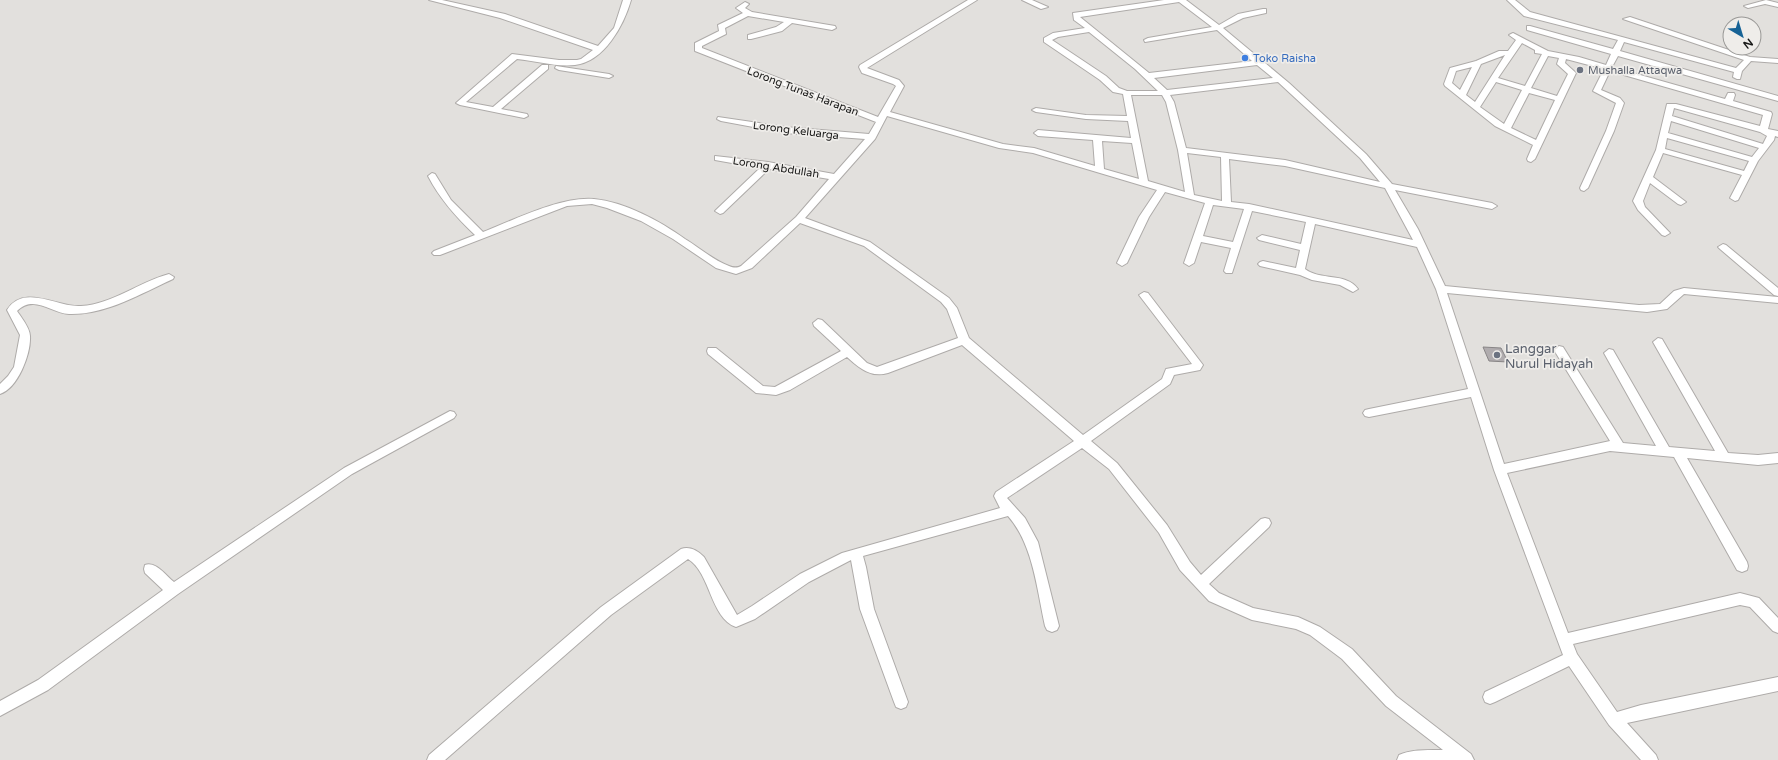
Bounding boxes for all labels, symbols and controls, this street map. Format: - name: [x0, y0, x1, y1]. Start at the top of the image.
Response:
- north arrow: [1722, 16, 1762, 56]
- text: N: [1740, 36, 1755, 51]
- place label: Toko Raisha: [1253, 52, 1316, 65]
- marker: Toko Raisha: [1240, 53, 1250, 63]
- street label: Lorong Tunas Harapan: [745, 64, 861, 119]
- place label: Mushalla Attaqwa: [1588, 64, 1682, 77]
- marker: Mushalla Attaqwa: [1575, 65, 1585, 75]
- street label: Lorong Keluarga: [752, 119, 840, 142]
- street label: Lorong Abdullah: [732, 154, 820, 181]
- place label: Langgar Nurul Hidayah: [1505, 341, 1593, 372]
- marker: Langgar Nurul Hidayah: [1492, 350, 1502, 360]

